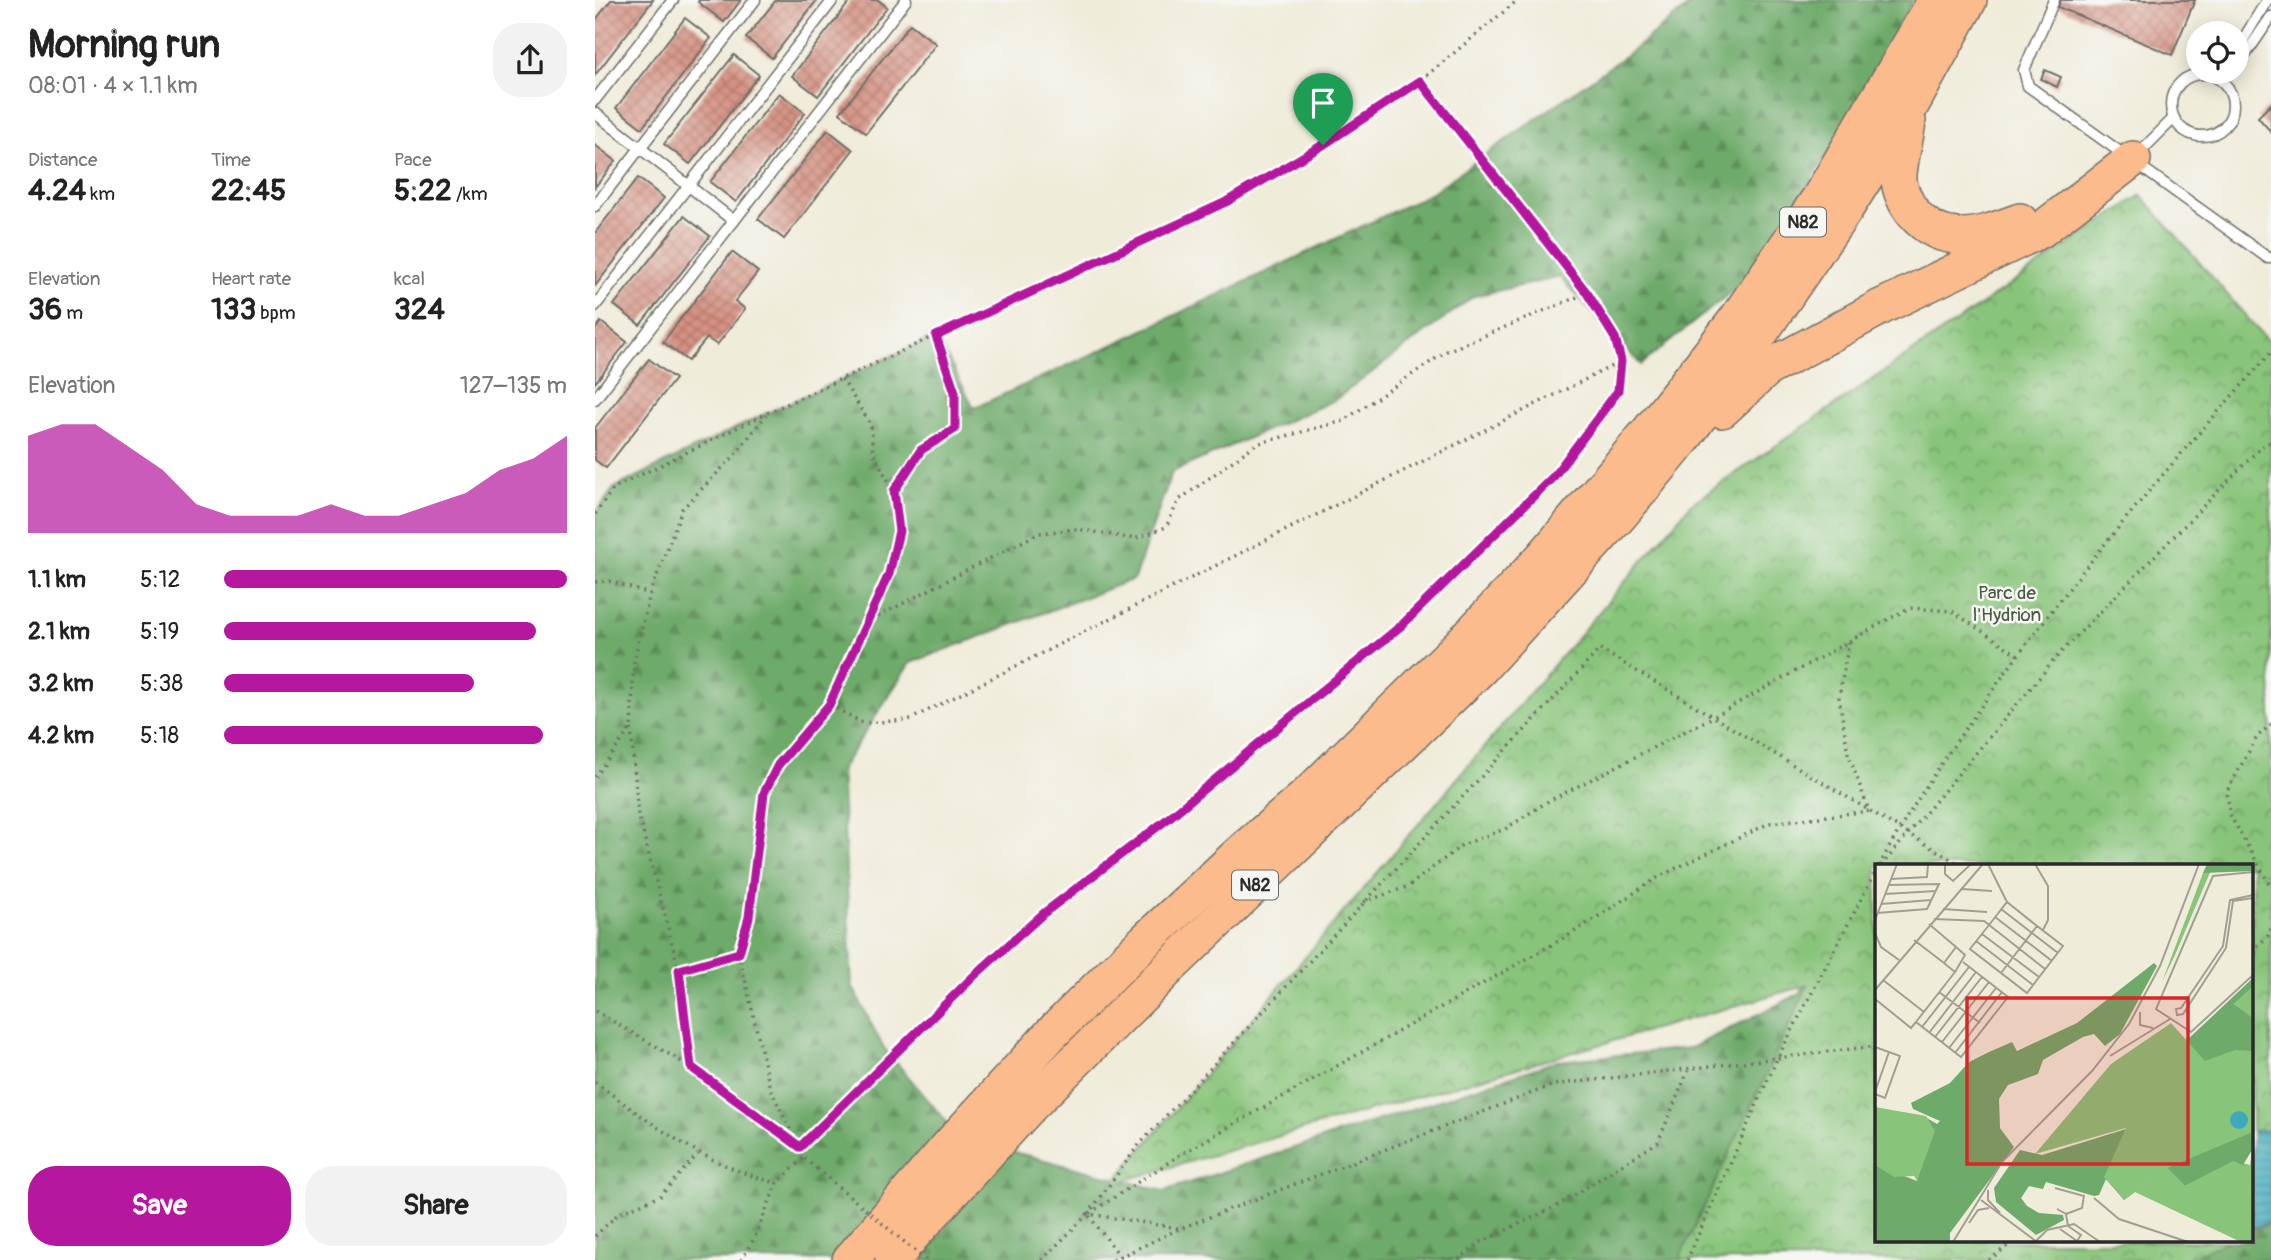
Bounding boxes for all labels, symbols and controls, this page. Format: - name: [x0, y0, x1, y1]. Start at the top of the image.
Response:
- text: Morning run: [28, 21, 220, 69]
- map controls: [2186, 21, 2249, 84]
- button: locate: [2186, 21, 2249, 84]
- button: share: [493, 23, 567, 97]
- text: 08:01 · 4 × 1.1 km: [28, 71, 198, 100]
- pin: [1293, 73, 1353, 145]
- icon: arrive: [1304, 84, 1342, 122]
- text: Distance: [28, 148, 97, 172]
- text: Time: [211, 148, 251, 172]
- text: Pace: [394, 148, 432, 172]
- text: 4.24: [28, 172, 86, 209]
- text: 22:45: [211, 172, 286, 209]
- text: 5:22: [394, 172, 452, 209]
- text: km: [86, 182, 115, 206]
- text: /km: [452, 182, 488, 206]
- road number: N82: [1780, 208, 1826, 236]
- text: Elevation: [28, 267, 100, 291]
- text: Heart rate: [211, 267, 291, 291]
- text: kcal: [394, 267, 425, 291]
- text: 36: [28, 291, 62, 328]
- text: 133: [211, 291, 256, 328]
- text: 324: [394, 291, 445, 328]
- text: m: [62, 301, 83, 325]
- text: bpm: [256, 301, 296, 325]
- text: Elevation: [28, 371, 116, 400]
- text: 127–135 m: [460, 371, 567, 400]
- text: 1.1 km: [28, 565, 86, 594]
- text: 5:12: [140, 565, 180, 594]
- park label: Parc de l'Hydrion: [1973, 581, 2041, 627]
- text: 2.1 km: [28, 617, 90, 646]
- text: 5:19: [140, 617, 179, 646]
- text: 3.2 km: [28, 669, 94, 698]
- text: 5:38: [140, 669, 183, 698]
- text: 4.2 km: [28, 721, 94, 750]
- text: 5:18: [140, 721, 179, 750]
- inset map: [1875, 864, 2253, 1242]
- road number: N82: [1232, 870, 1278, 900]
- button: Save: [28, 1166, 291, 1246]
- button: Share: [305, 1166, 567, 1246]

